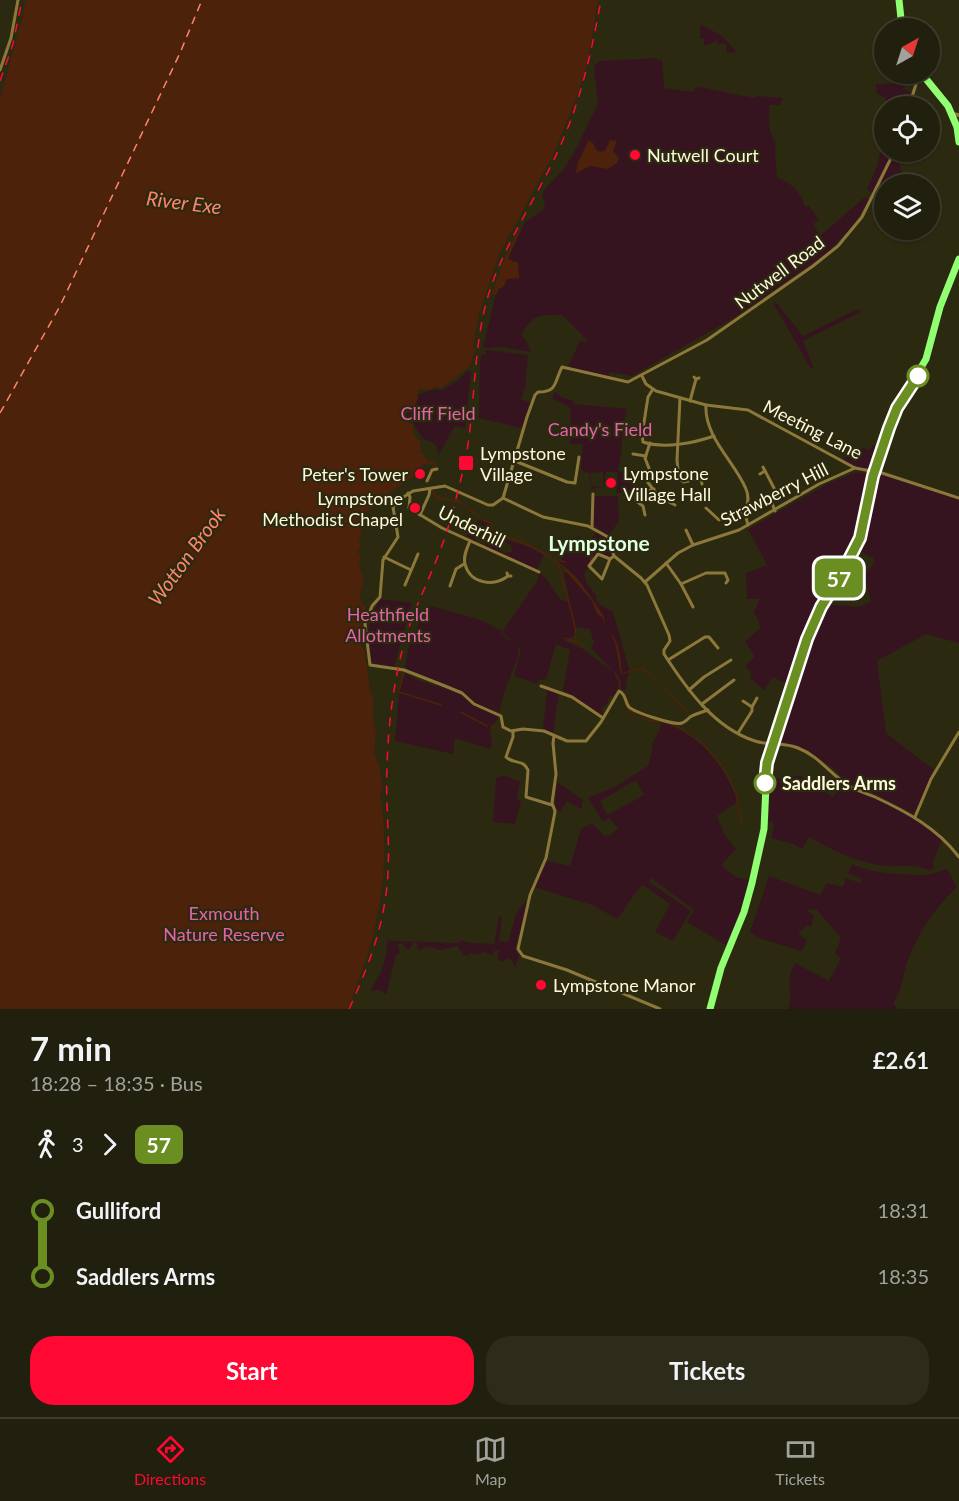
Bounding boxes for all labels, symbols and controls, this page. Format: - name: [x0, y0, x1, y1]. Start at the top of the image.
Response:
- north arrow: [874, 18, 940, 84]
- map controls: [874, 18, 940, 240]
- button: locate: [874, 96, 940, 162]
- place label: Nutwell Court: [647, 144, 759, 166]
- marker: Nutwell Court: [628, 148, 642, 162]
- button: layers: [874, 174, 940, 240]
- water label: River Exe: [145, 185, 223, 219]
- street label: Nutwell Road: [730, 231, 828, 313]
- unlabelled marker: [907, 365, 929, 387]
- street label: Meeting Lane: [760, 395, 866, 463]
- park label: Cliff Field: [400, 402, 476, 424]
- park label: Candy's Field: [548, 418, 652, 440]
- place label: Lympstone Village: [480, 442, 566, 485]
- marker: Lympstone Village: [457, 454, 475, 472]
- street label: Strawberry Hill: [717, 457, 831, 531]
- place label: Lympstone Village Hall: [623, 462, 711, 505]
- place label: Peter's Tower: [302, 463, 408, 485]
- marker: Peter's Tower: [413, 467, 427, 481]
- marker: Lympstone Village Hall: [604, 476, 618, 490]
- place label: Lympstone Methodist Chapel: [262, 487, 403, 530]
- street label: Underhill: [435, 500, 509, 552]
- marker: Lympstone Methodist Chapel: [408, 501, 422, 515]
- water label: Wotton Brook: [142, 502, 230, 610]
- district label: Lympstone: [548, 530, 650, 555]
- line badge: 57: [812, 558, 866, 598]
- text: 57: [827, 566, 851, 591]
- park label: Heathfield Allotments: [345, 603, 431, 646]
- marker: Saddlers Arms: [754, 772, 776, 794]
- place label: Saddlers Arms: [782, 772, 896, 794]
- park label: Exmouth Nature Reserve: [163, 902, 285, 945]
- place label: Lympstone Manor: [553, 974, 696, 996]
- marker: Lympstone Manor: [534, 978, 548, 992]
- text: 7 min: [30, 1028, 112, 1068]
- text: £2.61: [873, 1047, 929, 1074]
- text: 18:28 – 18:35 · Bus: [30, 1071, 203, 1095]
- icon: walk: [30, 1128, 63, 1161]
- icon: forward: [93, 1128, 126, 1161]
- text: 3: [72, 1132, 84, 1156]
- text: 57: [147, 1132, 171, 1157]
- text: Gulliford: [76, 1197, 161, 1224]
- text: 18:31: [878, 1198, 929, 1222]
- text: Saddlers Arms: [76, 1263, 215, 1290]
- text: 18:35: [878, 1264, 929, 1288]
- button: Start: [30, 1336, 474, 1405]
- button: Tickets: [486, 1336, 929, 1405]
- tab: Directions: [134, 1433, 206, 1488]
- tab: Map: [474, 1433, 507, 1488]
- tab: Tickets: [775, 1433, 825, 1488]

